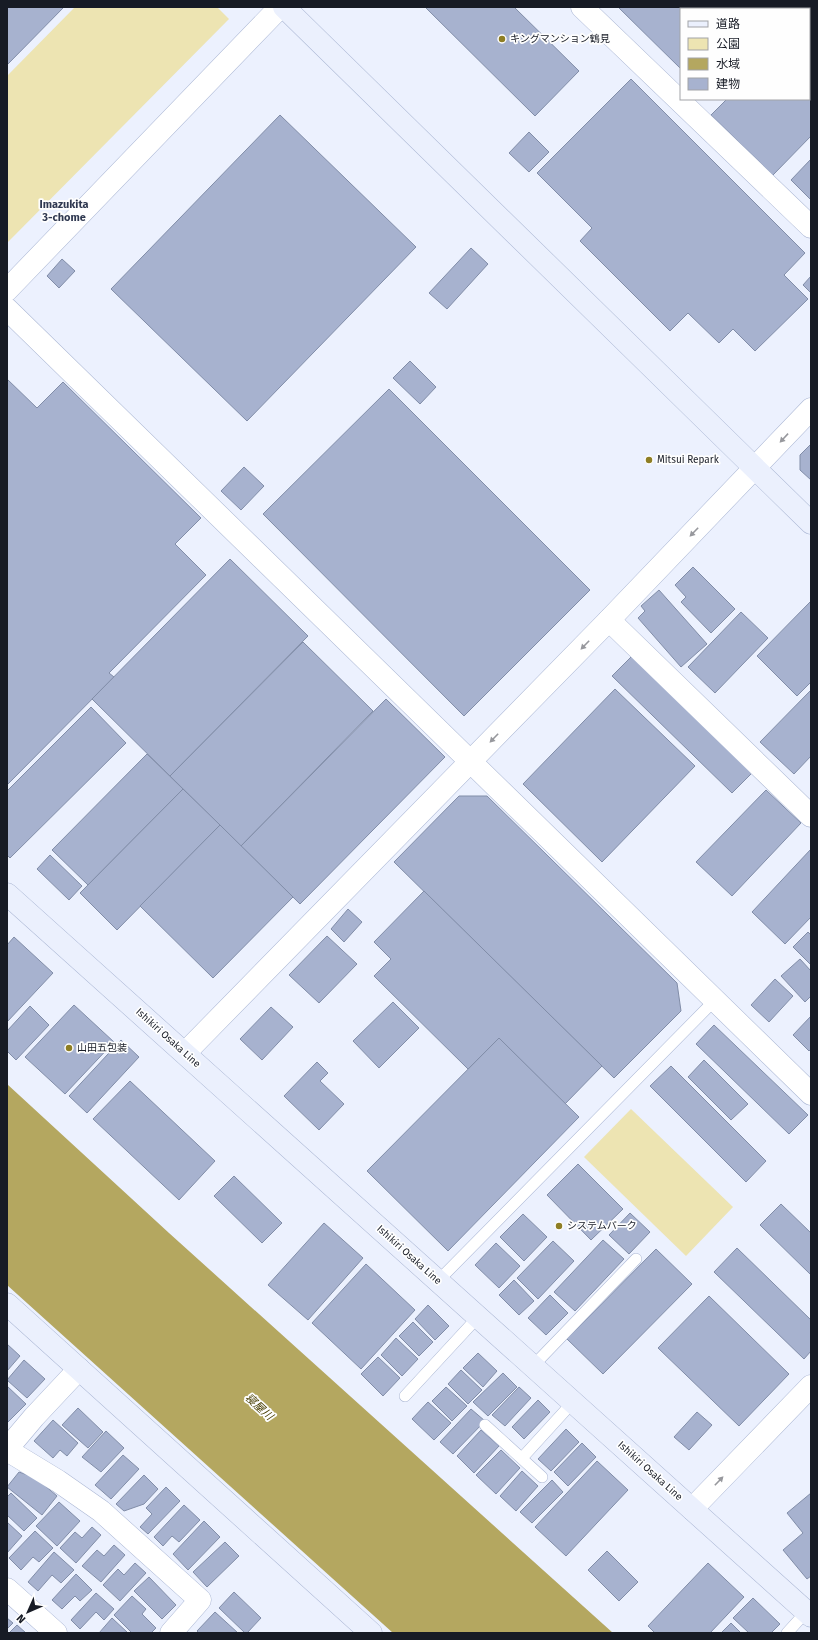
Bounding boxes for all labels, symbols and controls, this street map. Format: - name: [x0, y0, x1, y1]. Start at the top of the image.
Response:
- legend: [680, 8, 810, 100]
- text: 道路: [716, 17, 740, 31]
- place label: キングマンション鶴見: [510, 33, 610, 45]
- marker: キングマンション鶴見: [497, 34, 507, 44]
- text: 公園: [716, 37, 740, 51]
- text: 水域: [716, 57, 740, 71]
- text: 建物: [716, 77, 740, 91]
- district label: Imazukita 3-chome: [39, 198, 89, 224]
- one-way arrow: [780, 433, 789, 443]
- place label: Mitsui Repark: [657, 454, 720, 466]
- marker: Mitsui Repark: [644, 455, 654, 465]
- one-way arrow: [690, 527, 699, 537]
- one-way arrow: [580, 640, 589, 650]
- one-way arrow: [489, 733, 499, 743]
- street label: Ishikiri Osaka Line: [133, 1006, 203, 1070]
- place label: 山田五包装: [77, 1042, 127, 1054]
- marker: 山田五包装: [64, 1043, 74, 1053]
- place label: システムパーク: [567, 1220, 637, 1232]
- marker: システムパーク: [554, 1221, 564, 1231]
- street label: Ishikiri Osaka Line: [374, 1223, 444, 1287]
- water label: 寝屋川: [242, 1391, 276, 1424]
- street label: Ishikiri Osaka Line: [615, 1439, 685, 1503]
- one-way arrow: [714, 1476, 724, 1486]
- north arrow: [8, 1592, 48, 1632]
- text: N: [14, 1612, 28, 1626]

